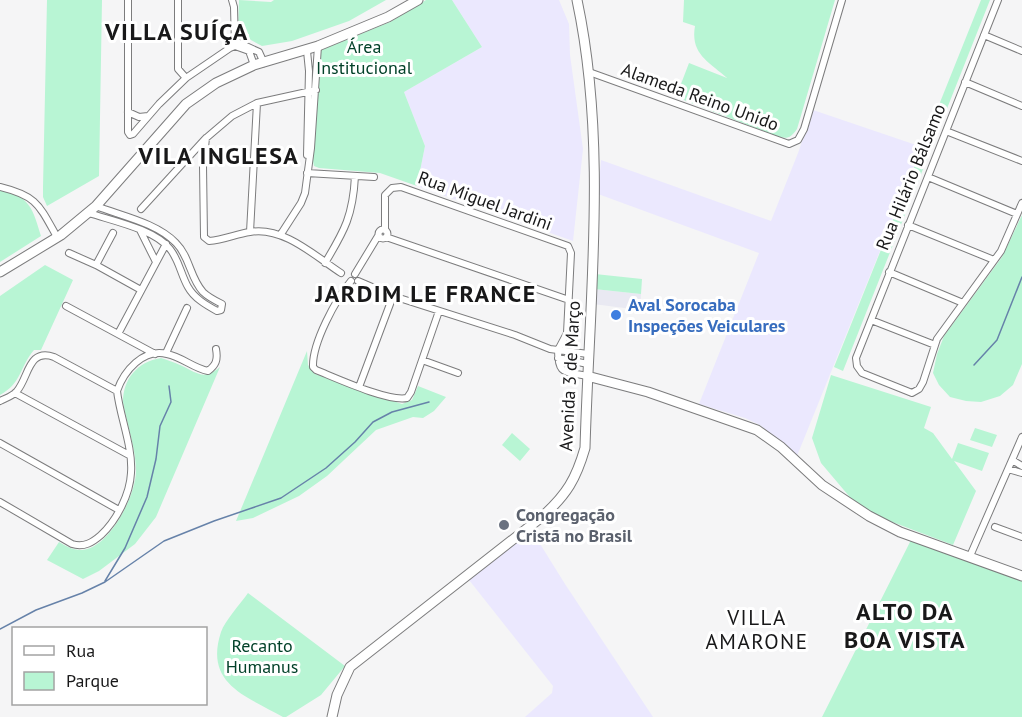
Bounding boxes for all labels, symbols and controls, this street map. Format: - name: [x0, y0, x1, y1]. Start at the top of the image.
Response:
- district label: VILLA SUÍÇA: [104, 16, 249, 47]
- park label: Área Institucional: [316, 35, 413, 79]
- street label: Alameda Reino Unido: [618, 57, 782, 136]
- street label: Rua Hilário Bálsamo: [871, 100, 950, 253]
- district label: VILA INGLESA: [138, 140, 299, 171]
- street label: Rua Miguel Jardini: [415, 166, 555, 235]
- district label: JARDIM LE FRANCE: [314, 278, 537, 309]
- place label: Aval Sorocaba Inspeções Veiculares: [628, 293, 786, 337]
- street label: Avenida 3 de Março: [554, 300, 585, 452]
- marker: Aval Sorocaba Inspeções Veiculares: [609, 308, 623, 322]
- place label: Congregação Cristã no Brasil: [516, 503, 633, 547]
- marker: Congregação Cristã no Brasil: [497, 518, 511, 532]
- district label: ALTO DA BOA VISTA: [844, 596, 966, 655]
- district label: VILLA AMARONE: [705, 604, 809, 655]
- legend: [12, 627, 207, 705]
- park label: Recanto Humanus: [226, 634, 298, 678]
- text: Rua: [66, 639, 95, 662]
- text: Parque: [66, 669, 119, 692]

